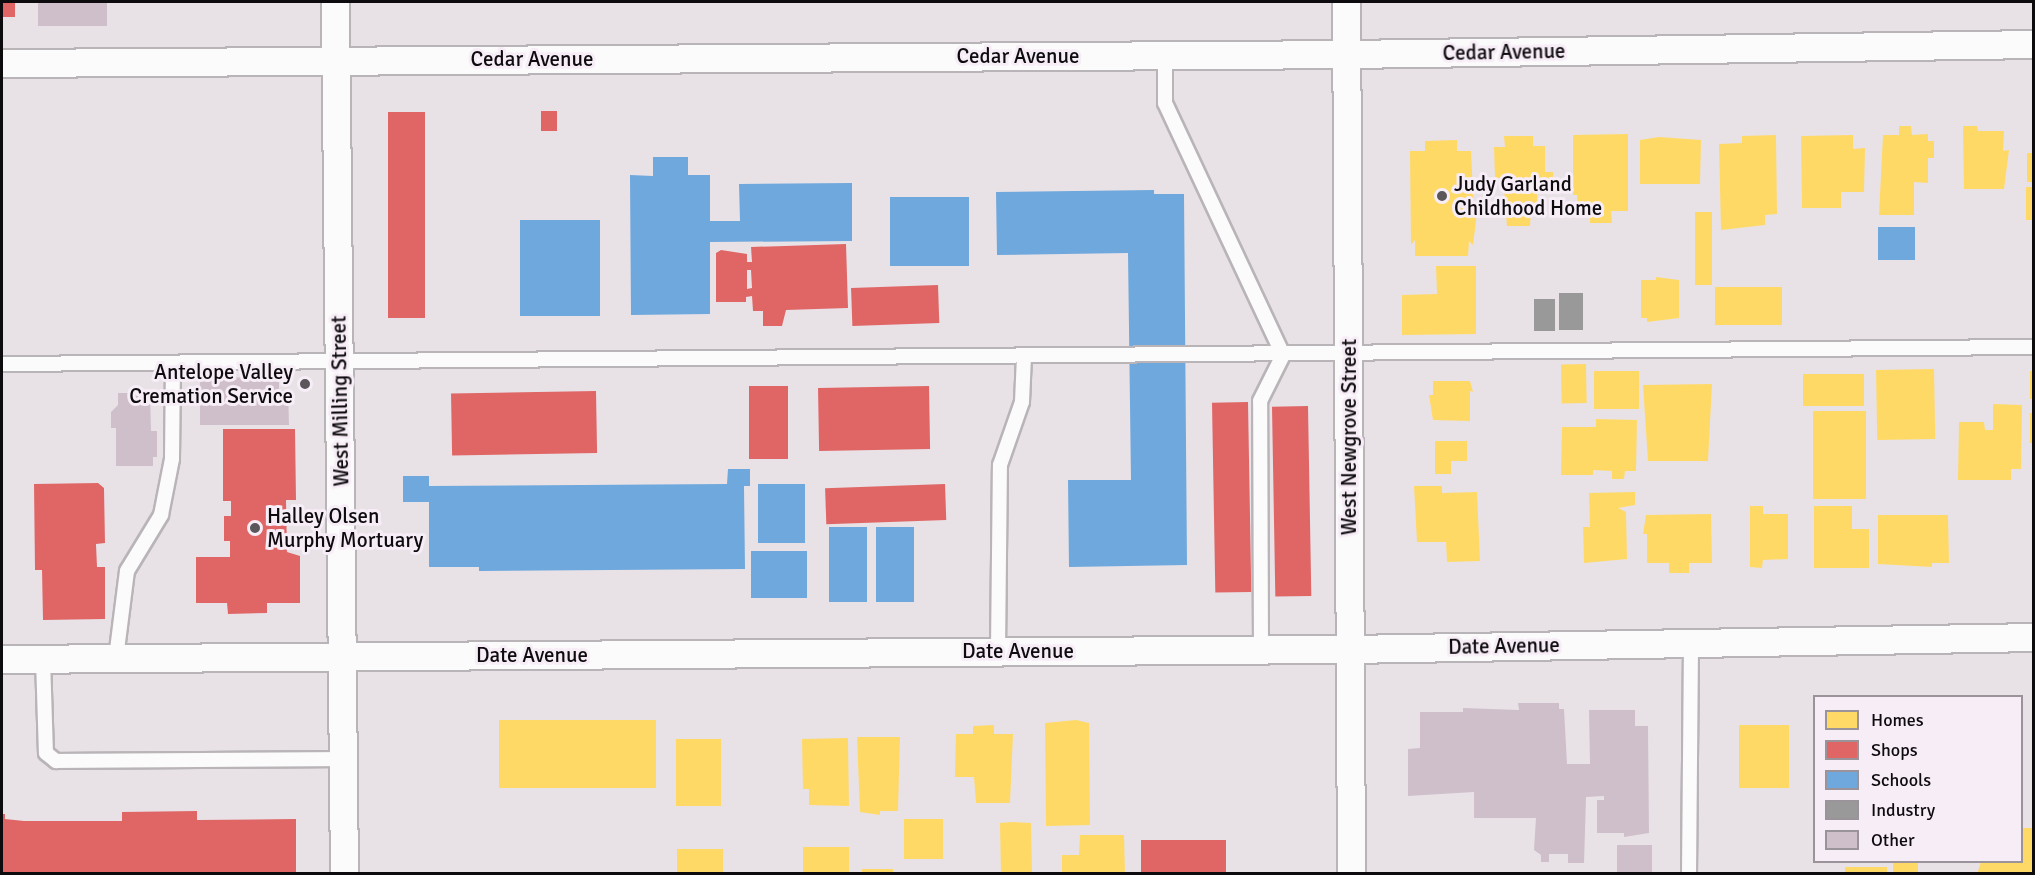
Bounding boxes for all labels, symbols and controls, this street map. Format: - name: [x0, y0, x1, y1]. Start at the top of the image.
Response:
- street label: Cedar Avenue: [1442, 38, 1566, 66]
- street label: Cedar Avenue: [957, 43, 1079, 69]
- street label: Cedar Avenue: [471, 46, 593, 72]
- place label: Judy Garland Childhood Home: [1454, 171, 1602, 221]
- marker: Judy Garland Childhood Home: [1435, 189, 1449, 203]
- street label: West Milling Street: [326, 315, 354, 487]
- street label: West Newgrove Street: [1336, 339, 1362, 535]
- place label: Antelope Valley Cremation Service: [129, 359, 293, 409]
- marker: Antelope Valley Cremation Service: [298, 377, 312, 391]
- place label: Halley Olsen Murphy Mortuary: [267, 503, 423, 553]
- marker: Halley Olsen Murphy Mortuary: [248, 521, 262, 535]
- street label: Date Avenue: [1448, 632, 1560, 660]
- street label: Date Avenue: [962, 638, 1074, 664]
- street label: Date Avenue: [476, 642, 588, 668]
- legend: [1813, 695, 2023, 863]
- text: Homes: [1871, 709, 1924, 731]
- text: Shops: [1871, 739, 1918, 761]
- text: Schools: [1871, 769, 1931, 791]
- text: Industry: [1871, 799, 1935, 821]
- text: Other: [1871, 829, 1915, 851]

